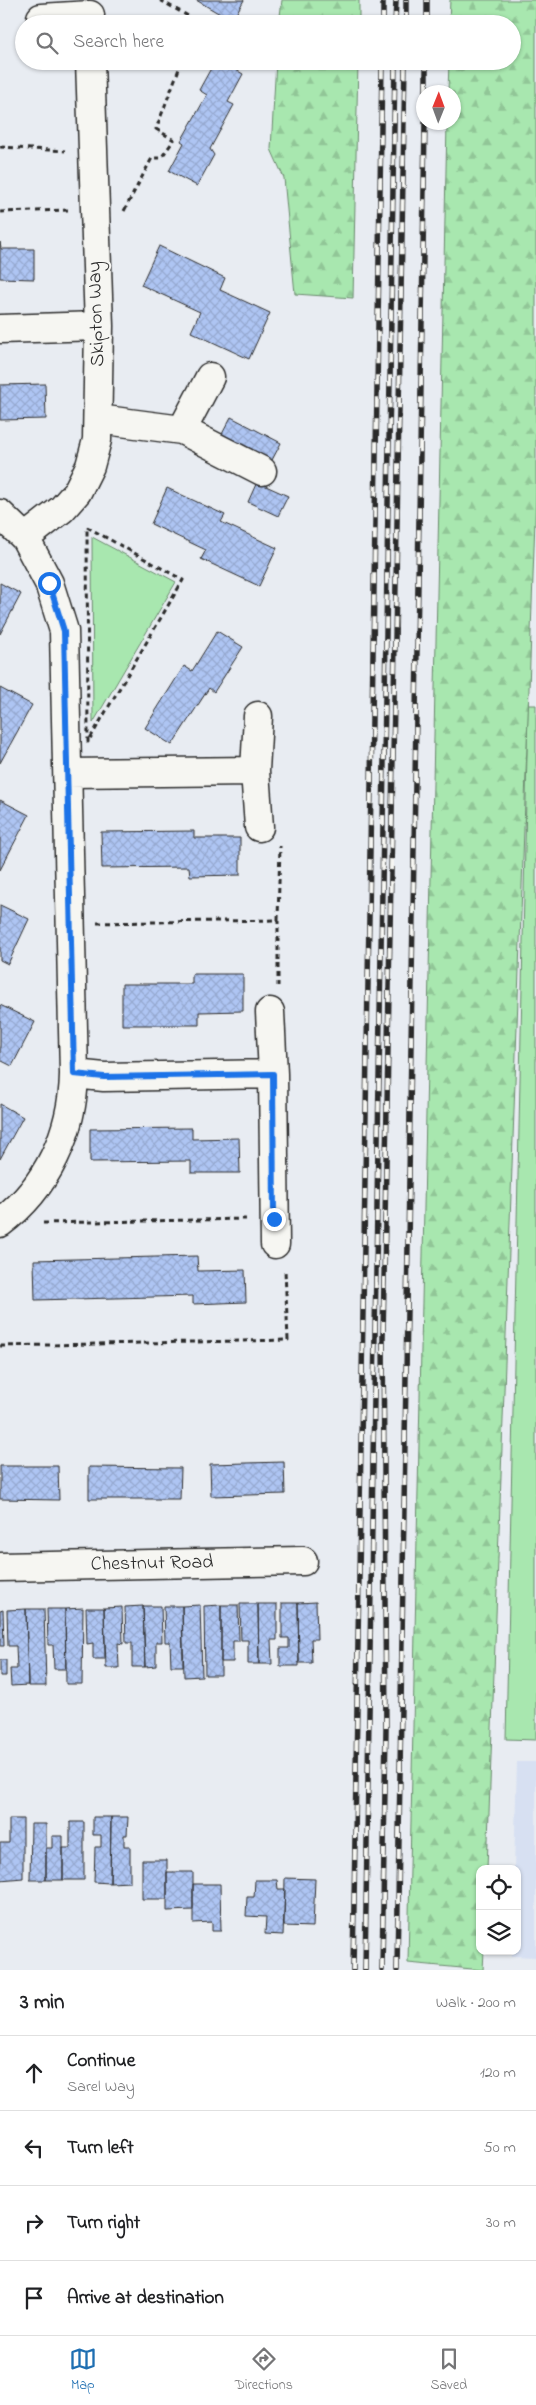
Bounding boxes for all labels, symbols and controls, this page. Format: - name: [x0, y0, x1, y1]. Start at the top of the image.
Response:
- search box: [15, 15, 521, 70]
- icon: search: [33, 29, 61, 57]
- text: Search here: [73, 29, 164, 56]
- north arrow: [416, 85, 461, 130]
- street label: Skipton Way: [81, 261, 113, 367]
- route start: [38, 572, 61, 595]
- route end: [263, 1208, 286, 1231]
- street label: Chestnut Road: [90, 1548, 214, 1580]
- map controls: [476, 1865, 521, 1955]
- button: locate: [476, 1865, 521, 1910]
- button: layers: [476, 1910, 521, 1955]
- text: 3 min: [20, 1988, 64, 2018]
- text: Walk · 200 m: [436, 1991, 516, 2015]
- text: Continue: [67, 2048, 135, 2075]
- icon: ahead: [20, 2059, 48, 2087]
- text: 120 m: [480, 2061, 516, 2085]
- text: Sarel Way: [67, 2075, 135, 2099]
- icon: left: [20, 2134, 48, 2162]
- text: Turn left: [67, 2135, 134, 2162]
- text: 50 m: [484, 2136, 516, 2160]
- icon: right: [20, 2209, 48, 2237]
- text: Turn right: [67, 2210, 140, 2237]
- text: 30 m: [486, 2211, 516, 2235]
- icon: arrive: [20, 2284, 48, 2312]
- text: Arrive at destination: [67, 2285, 224, 2312]
- tab: Map: [69, 2345, 97, 2396]
- tab: Directions: [235, 2345, 293, 2396]
- tab: Saved: [431, 2345, 467, 2396]

